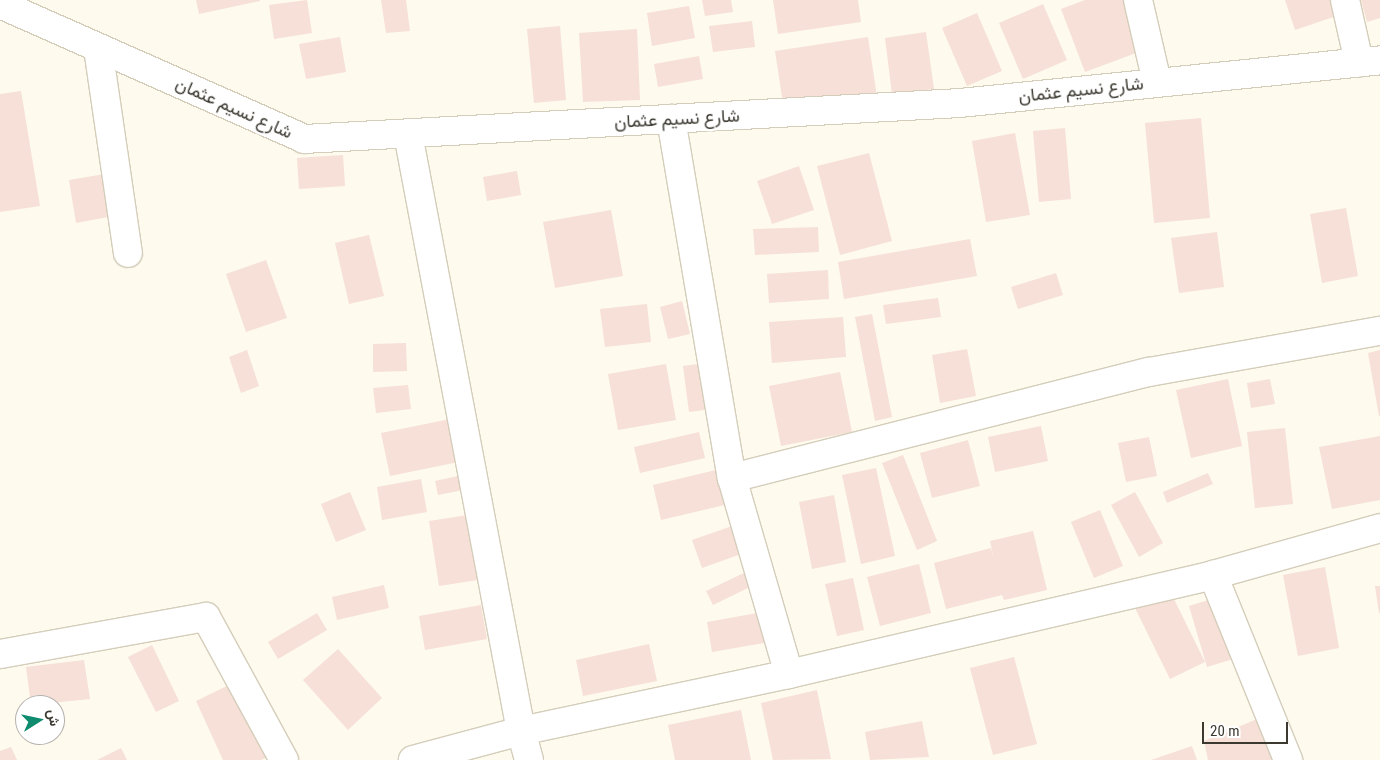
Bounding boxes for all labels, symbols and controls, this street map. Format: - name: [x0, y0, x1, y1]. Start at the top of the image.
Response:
- street label: شارع نسيم عثمان: [172, 73, 296, 143]
- street label: شارع نسيم عثمان: [1017, 73, 1145, 107]
- street label: شارع نسيم عثمان: [614, 105, 740, 133]
- north arrow: [15, 695, 65, 745]
- text: ش: [44, 708, 63, 727]
- scale bar: [1205, 712, 1291, 744]
- text: 20 m: [1210, 722, 1240, 740]

